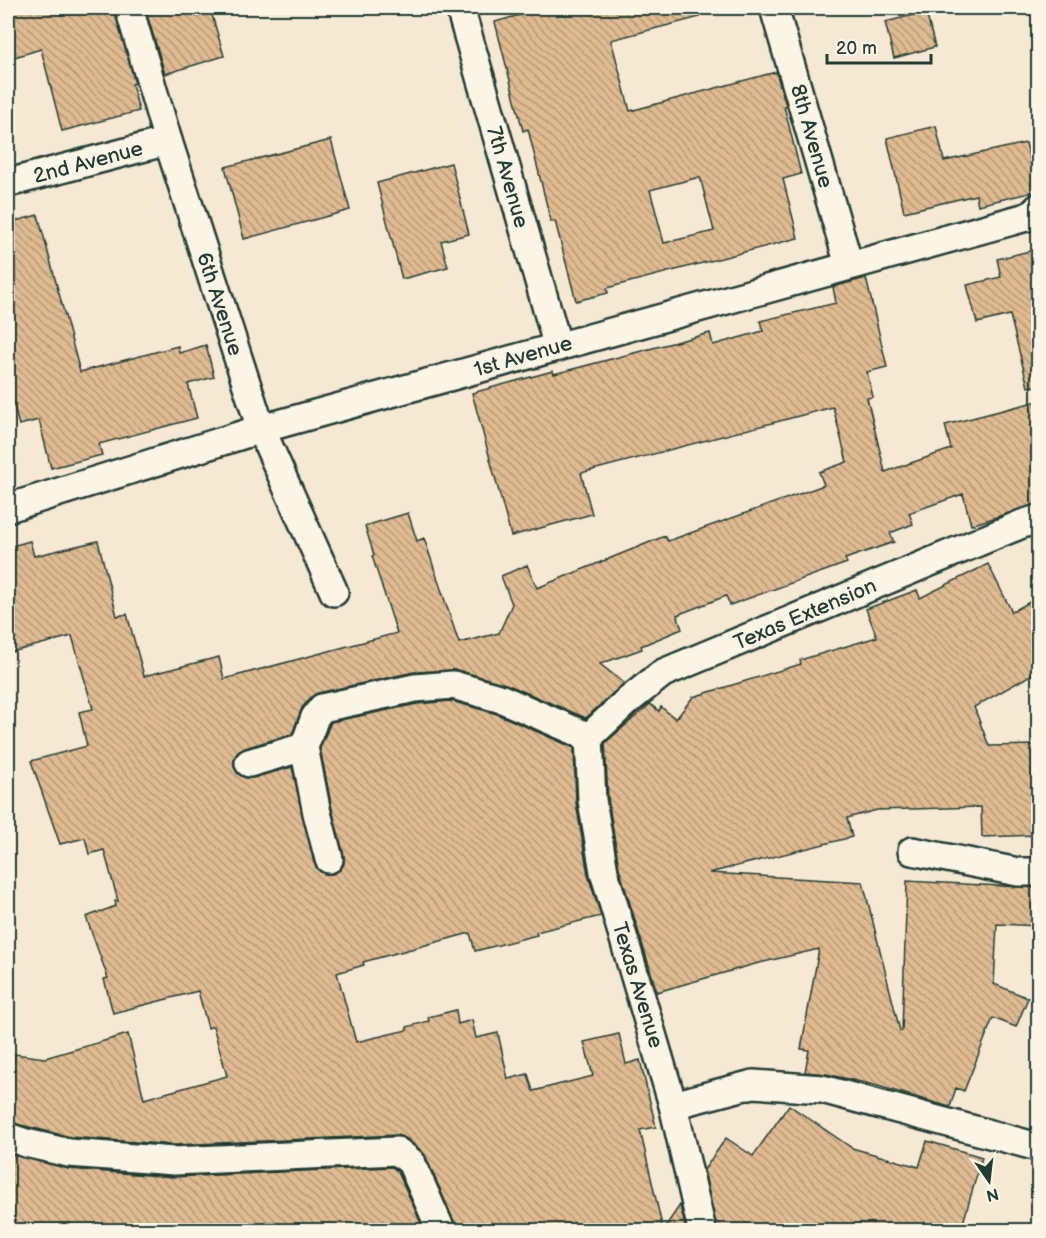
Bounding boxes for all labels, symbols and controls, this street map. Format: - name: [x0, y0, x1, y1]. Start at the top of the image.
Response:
- scale bar: [827, 27, 930, 65]
- text: 20 m: [836, 38, 877, 59]
- street label: 8th Avenue: [785, 82, 838, 191]
- street label: 7th Avenue: [481, 123, 534, 231]
- street label: 2nd Avenue: [31, 136, 146, 189]
- street label: 6th Avenue: [191, 249, 248, 359]
- street label: 1st Avenue: [471, 331, 575, 382]
- street label: Texas Extension: [730, 573, 880, 656]
- street label: Texas Avenue: [607, 919, 669, 1051]
- north arrow: [959, 1151, 1019, 1211]
- text: N: [984, 1183, 1000, 1205]

